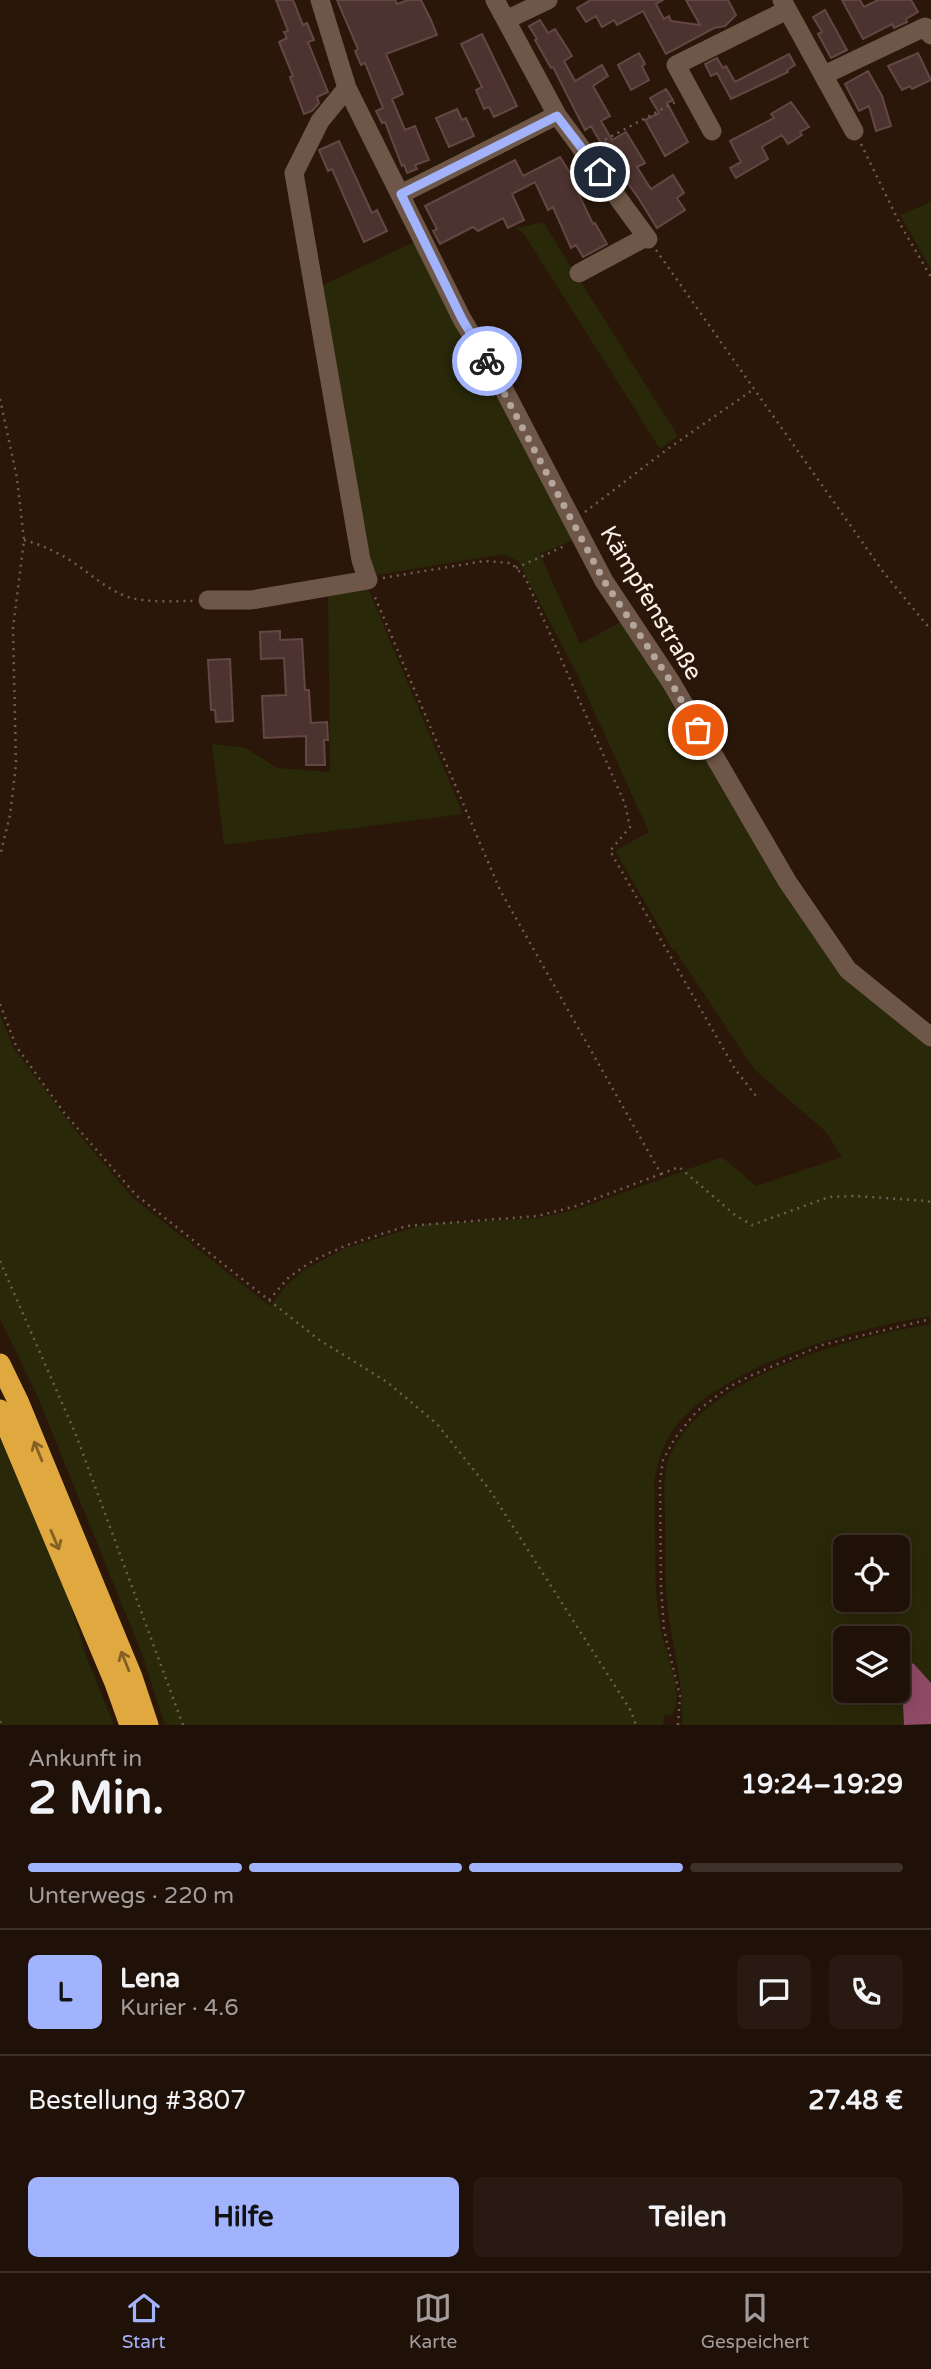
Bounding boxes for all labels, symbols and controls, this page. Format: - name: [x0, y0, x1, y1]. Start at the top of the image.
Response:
- pin: [570, 142, 630, 202]
- icon: home: [581, 153, 619, 191]
- courier: [452, 326, 522, 396]
- icon: bike: [468, 342, 506, 380]
- street label: Kämpfenstraße: [594, 521, 708, 685]
- pin: [668, 700, 728, 760]
- icon: bag: [679, 711, 717, 749]
- one-way arrow: [31, 1440, 44, 1462]
- one-way arrow: [49, 1529, 62, 1551]
- map controls: [833, 1535, 910, 1703]
- button: locate: [833, 1535, 910, 1612]
- button: layers: [833, 1626, 910, 1703]
- one-way arrow: [118, 1650, 131, 1672]
- text: Ankunft in: [28, 1745, 142, 1773]
- text: 19:24–19:29: [741, 1769, 903, 1800]
- text: 2 Min.: [28, 1771, 164, 1826]
- text: Unterwegs · 220 m: [28, 1882, 234, 1910]
- button: chat: [737, 1955, 811, 2029]
- button: phone: [829, 1955, 903, 2029]
- text: Lena: [120, 1963, 180, 1994]
- text: L: [58, 1977, 72, 2008]
- text: Kurier · 4.6: [120, 1994, 239, 2022]
- text: Bestellung #3807: [28, 2085, 246, 2116]
- text: 27.48 €: [808, 2085, 903, 2116]
- button: Hilfe: [28, 2177, 459, 2257]
- button: Teilen: [473, 2177, 903, 2257]
- tab: Start: [122, 2289, 165, 2353]
- tab: Karte: [409, 2289, 457, 2353]
- tab: Gespeichert: [701, 2289, 809, 2353]

